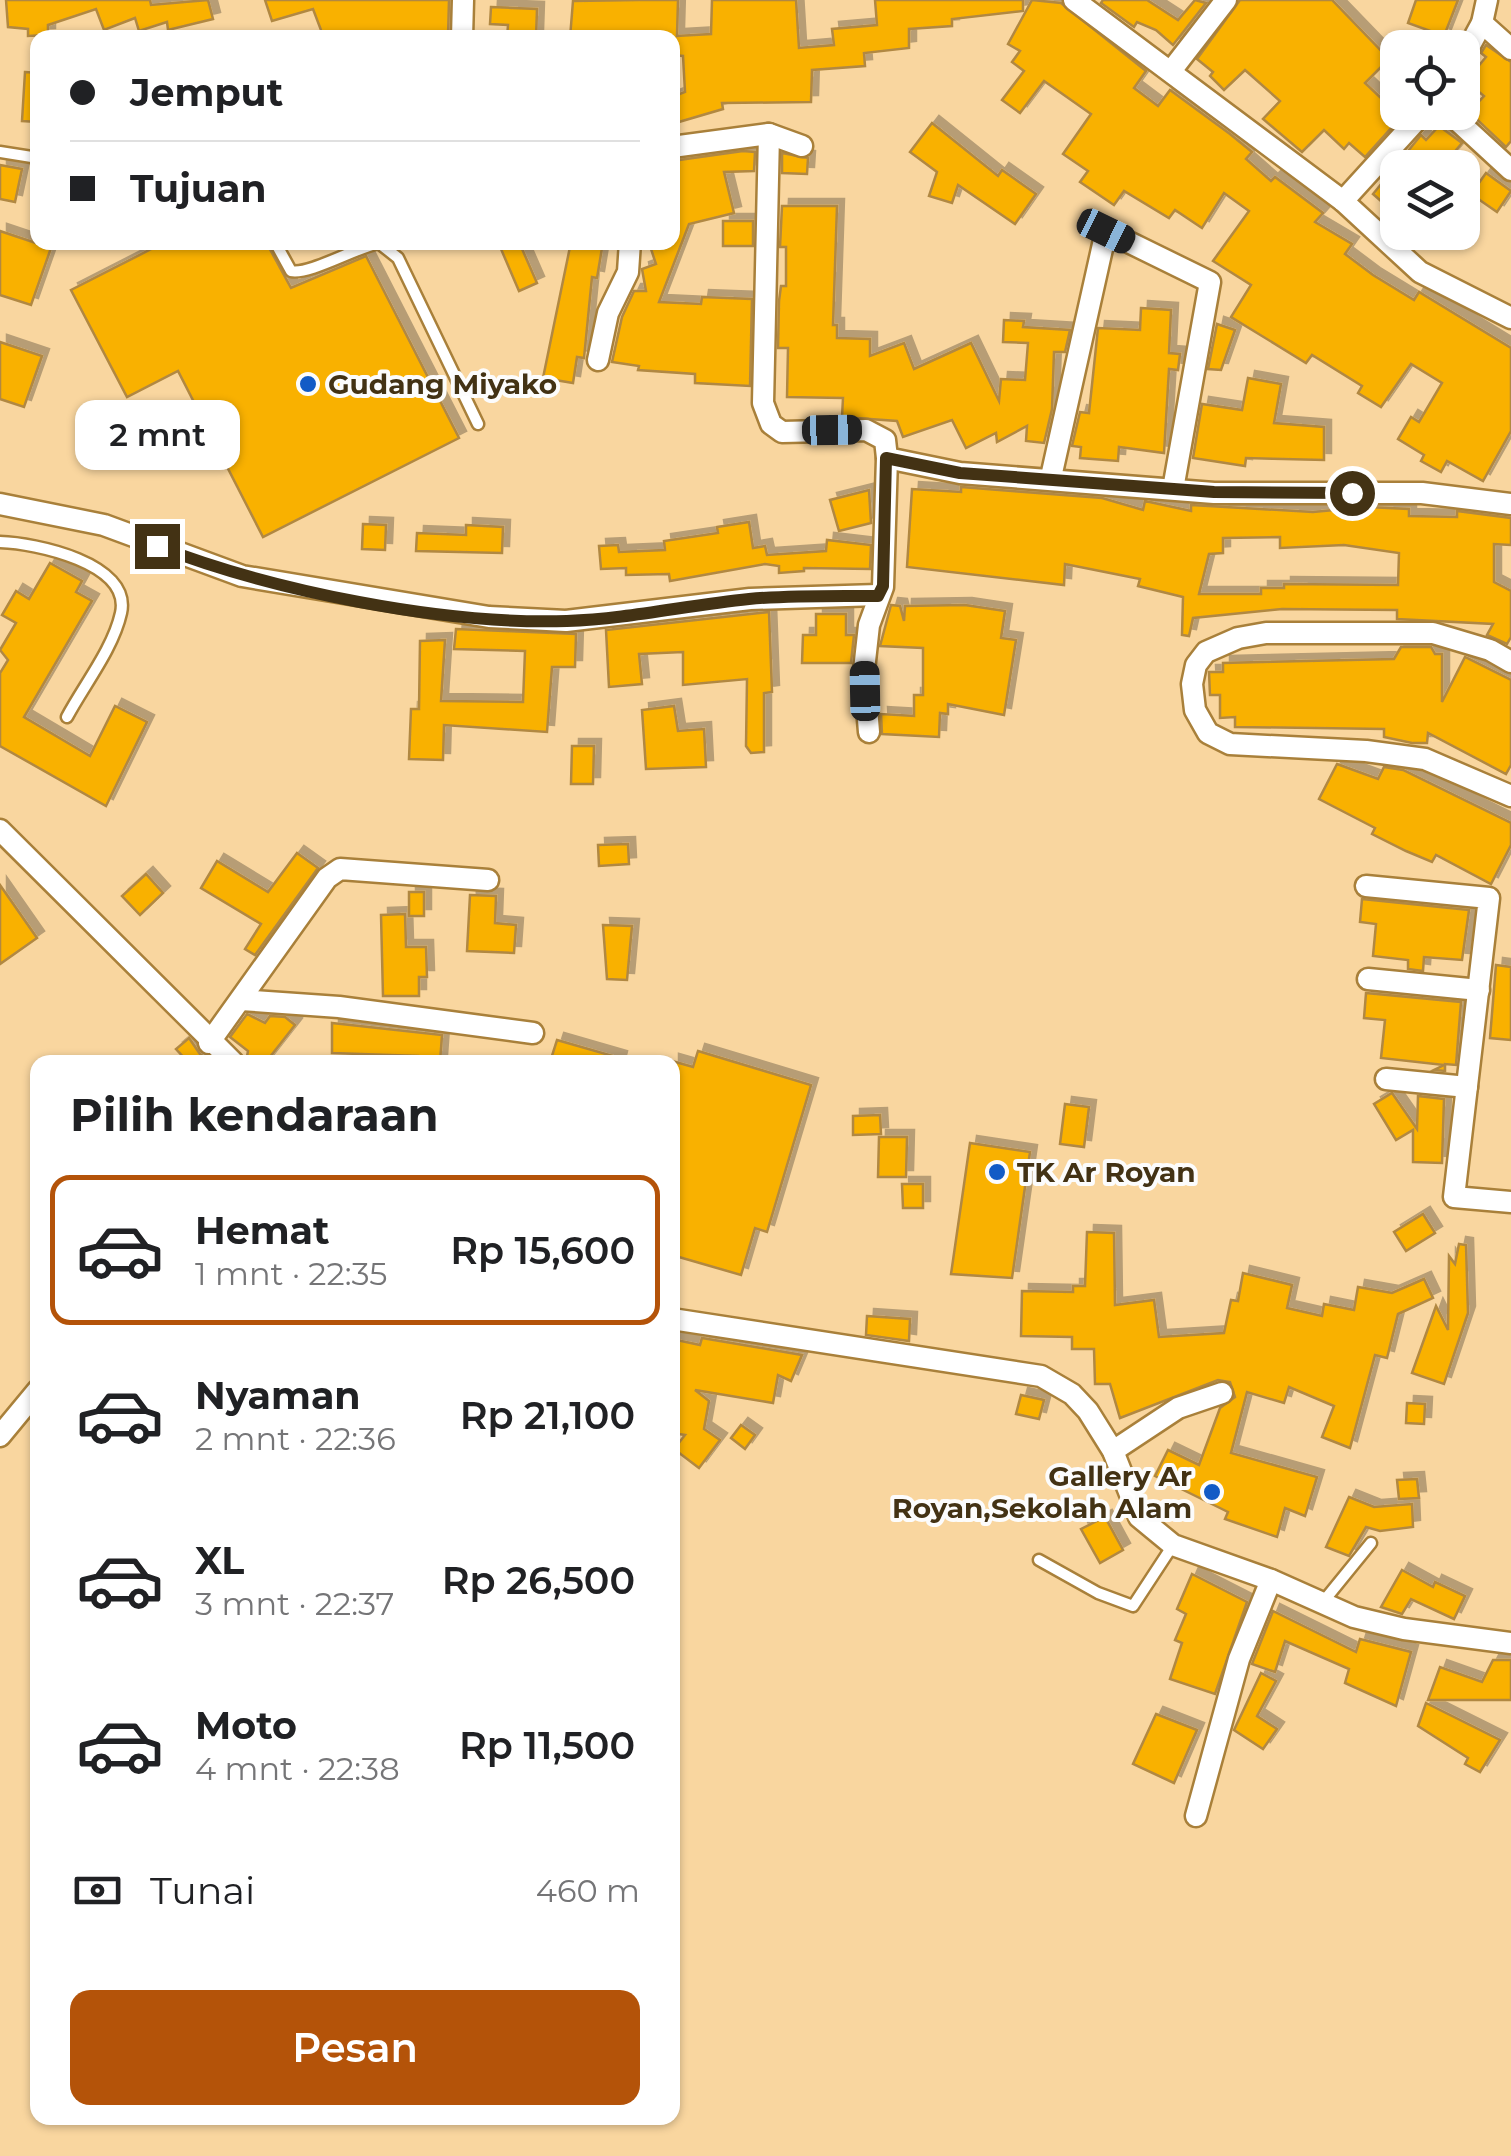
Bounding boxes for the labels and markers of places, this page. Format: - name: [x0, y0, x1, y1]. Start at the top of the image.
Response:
- place label: Gudang Miyako: [328, 367, 557, 401]
- marker: Gudang Miyako: [297, 373, 319, 395]
- place label: TK Ar Royan: [1017, 1155, 1196, 1189]
- marker: TK Ar Royan: [986, 1161, 1008, 1183]
- place label: Gallery Ar Royan,Sekolah Alam: [892, 1459, 1192, 1525]
- marker: Gallery Ar Royan,Sekolah Alam: [1201, 1481, 1223, 1503]

